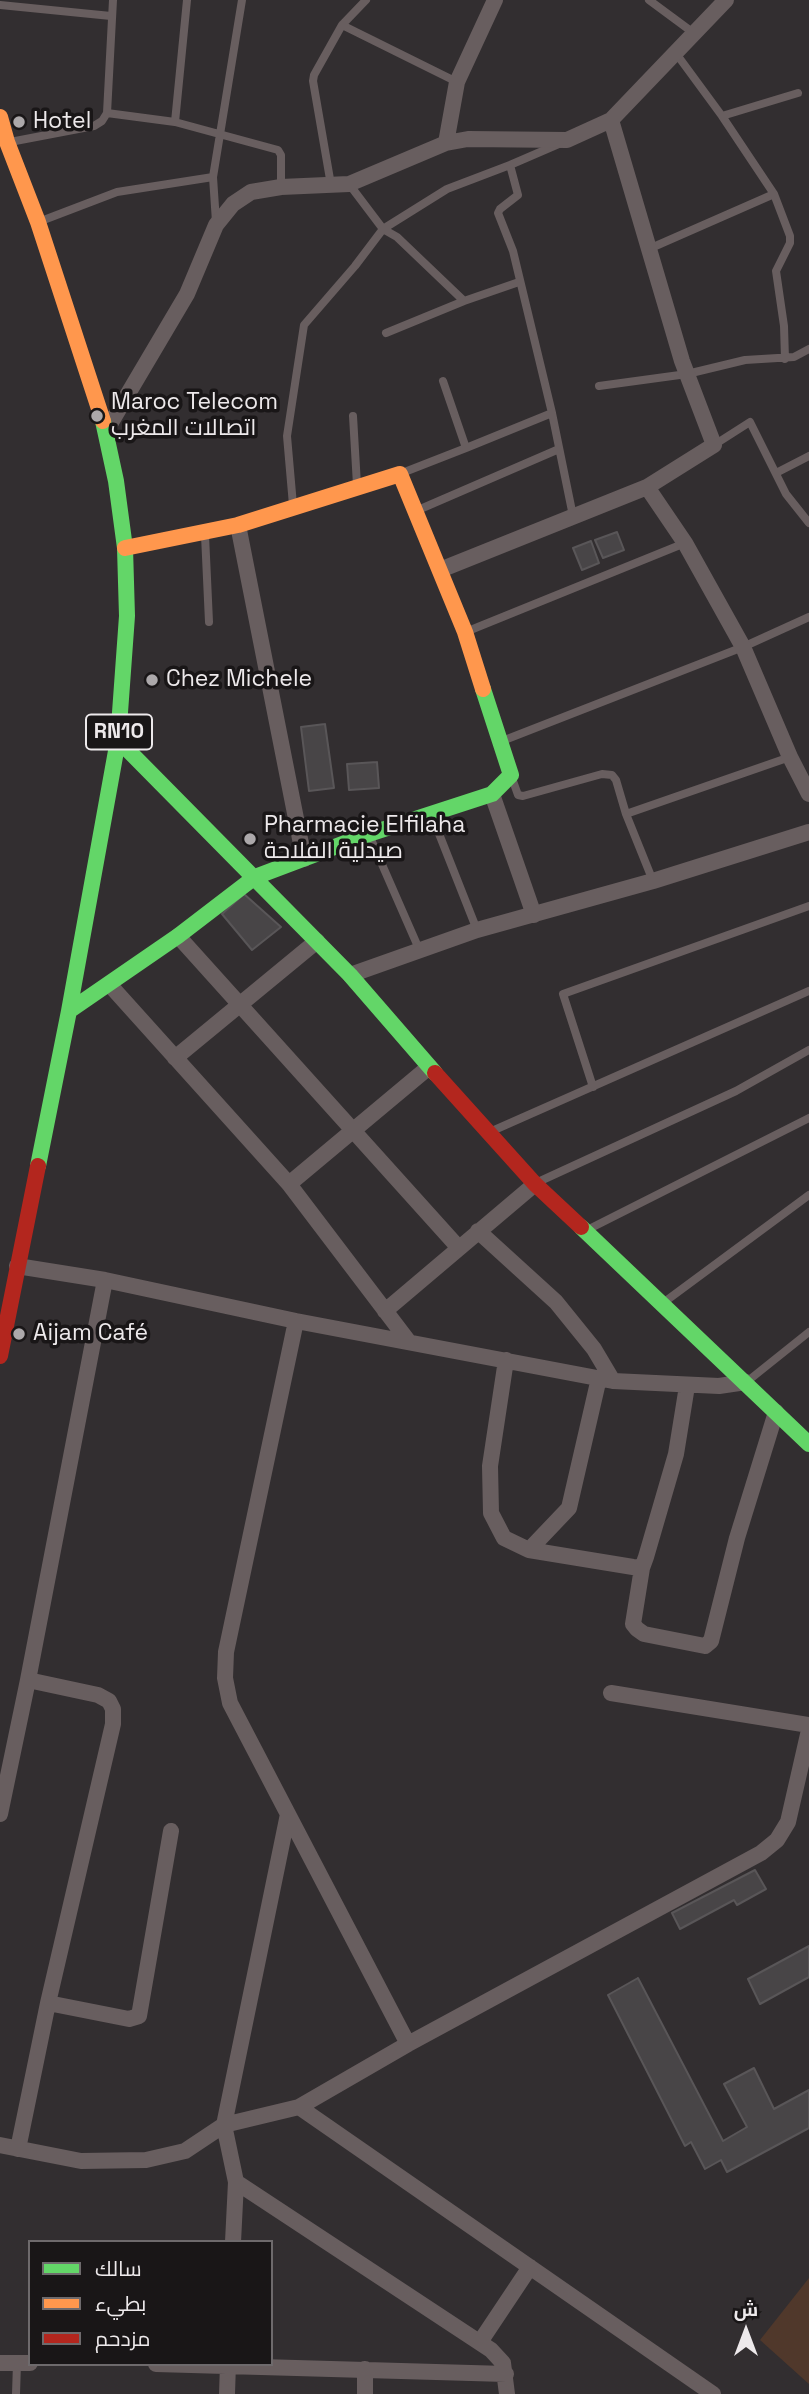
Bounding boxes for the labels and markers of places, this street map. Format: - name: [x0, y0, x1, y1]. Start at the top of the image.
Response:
- place label: Hotel: [33, 108, 91, 136]
- marker: Hotel: [11, 114, 27, 130]
- place label: Maroc Telecom اتصالات المغرب: [111, 389, 278, 443]
- marker: Maroc Telecom اتصالات المغرب: [89, 408, 105, 424]
- place label: Chez Michele: [166, 666, 312, 694]
- marker: Chez Michele: [144, 672, 160, 688]
- place label: Pharmacie Elfilaha صيدلية الفلاحة: [264, 812, 465, 866]
- marker: Pharmacie Elfilaha صيدلية الفلاحة: [242, 831, 258, 847]
- place label: Aijam Café: [33, 1320, 148, 1348]
- marker: Aijam Café: [11, 1326, 27, 1342]

